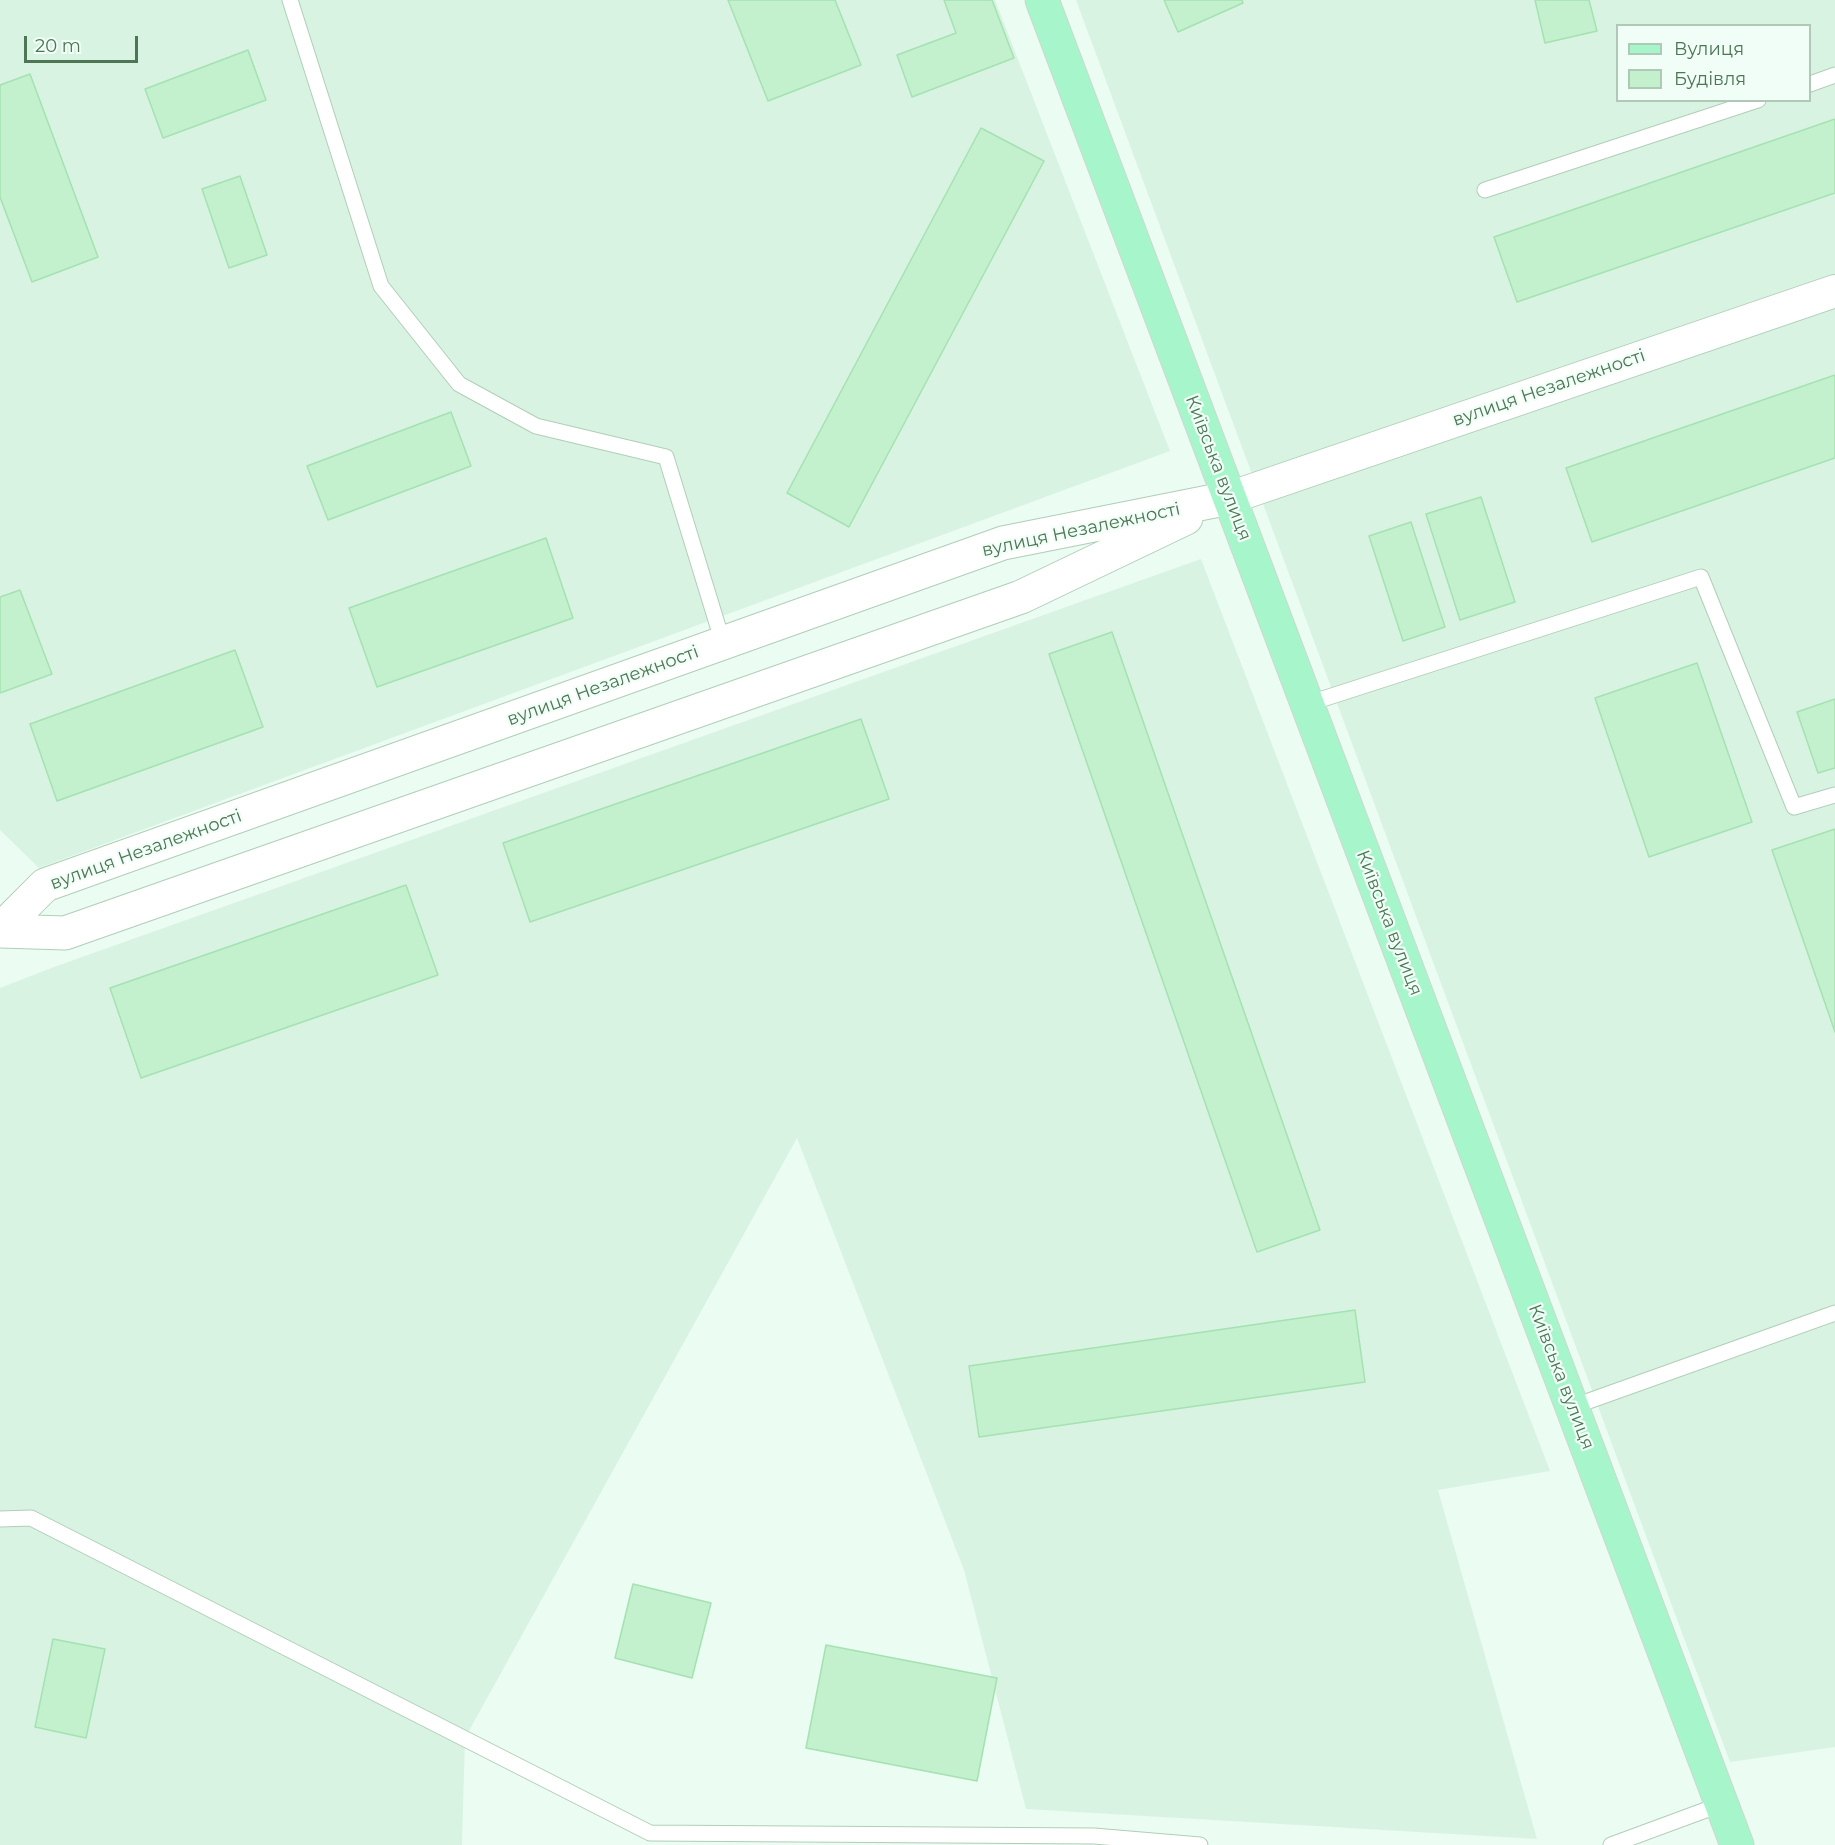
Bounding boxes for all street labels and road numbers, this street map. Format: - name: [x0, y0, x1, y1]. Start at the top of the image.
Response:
- street label: вулиця Незалежності: [1450, 345, 1648, 431]
- street label: Київська вулиця: [1180, 392, 1256, 544]
- street label: вулиця Незалежності: [980, 498, 1182, 562]
- street label: вулиця Незалежності: [504, 641, 702, 731]
- street label: вулиця Незалежності: [47, 805, 245, 895]
- street label: Київська вулиця: [1351, 847, 1427, 999]
- street label: Київська вулиця: [1523, 1301, 1599, 1453]

